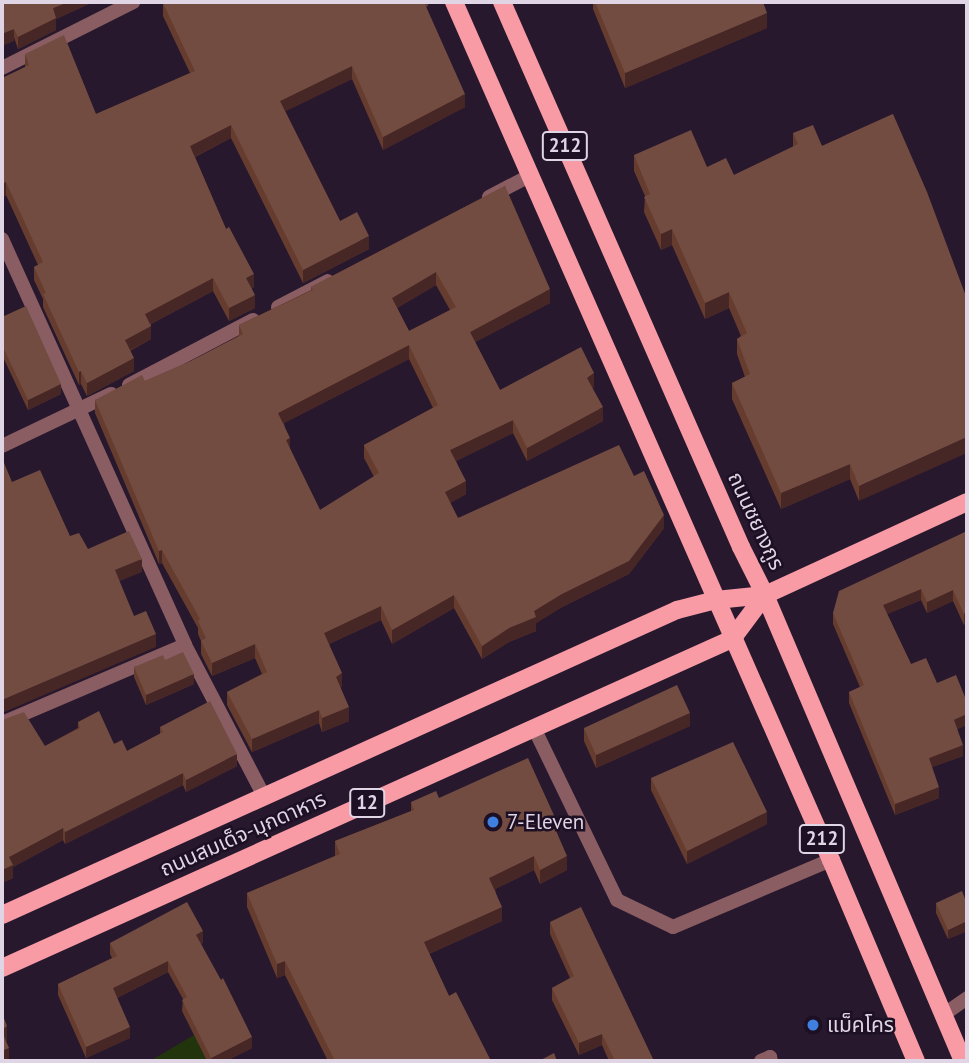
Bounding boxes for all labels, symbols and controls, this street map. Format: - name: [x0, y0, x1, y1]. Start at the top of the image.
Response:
- road number: 212: [540, 130, 590, 162]
- street label: ถนนชยางกูร: [722, 468, 790, 574]
- street label: ถนนสมเด็จ-มุกดาหาร: [156, 786, 330, 882]
- road number: 12: [348, 788, 386, 818]
- place label: 7-Eleven: [507, 809, 584, 835]
- marker: 7-Eleven: [485, 814, 501, 830]
- road number: 212: [798, 824, 846, 854]
- place label: แม็คโคร: [827, 1012, 894, 1038]
- marker: แม็คโคร: [805, 1017, 821, 1033]

